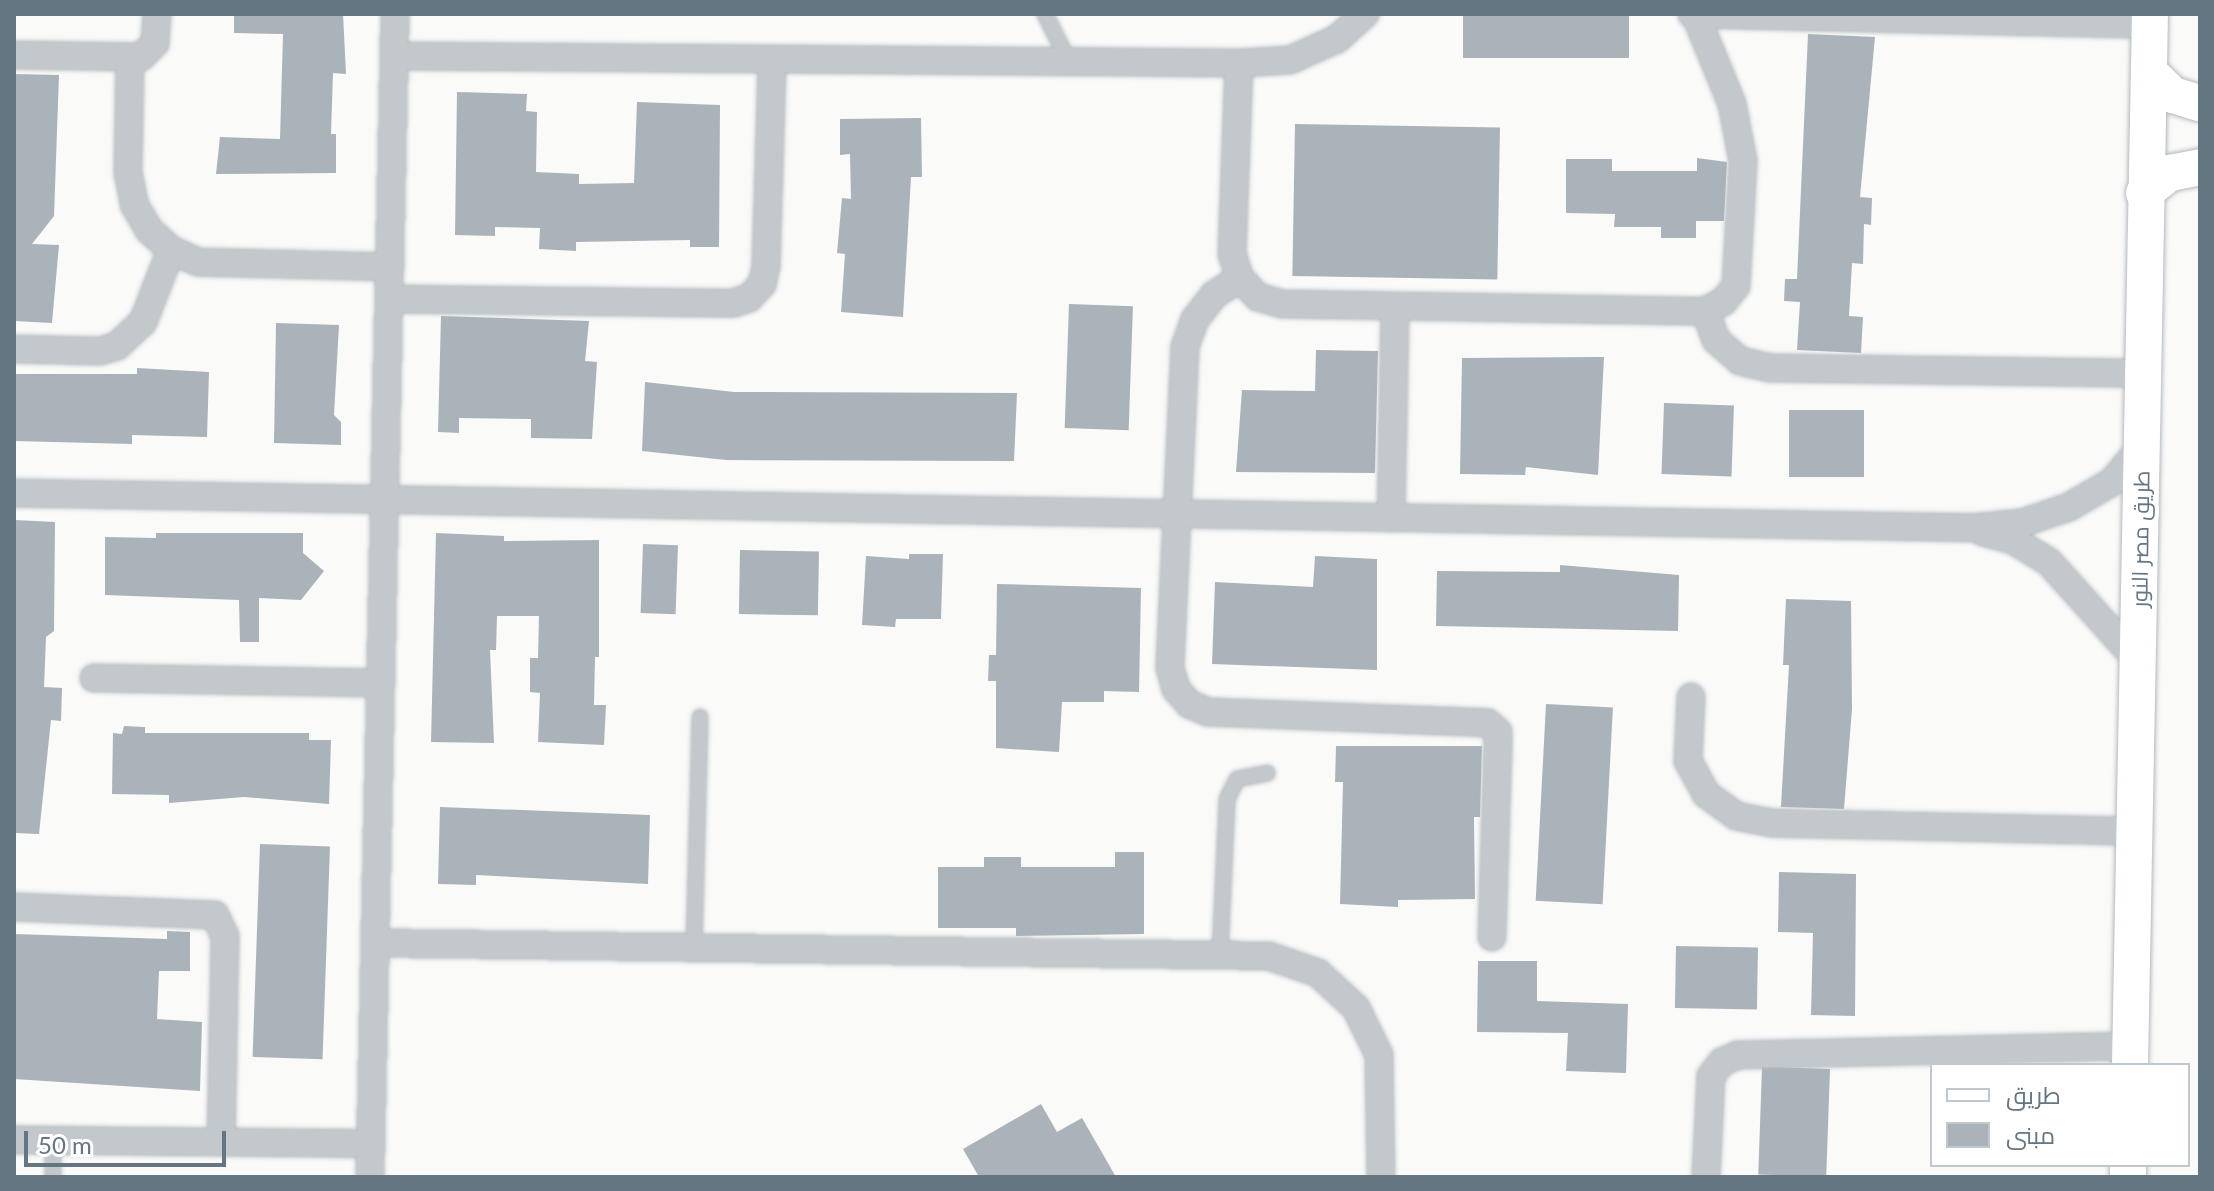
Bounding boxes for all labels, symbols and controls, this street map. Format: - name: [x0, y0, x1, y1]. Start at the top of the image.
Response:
- street label: طريق مصر النور: [2126, 470, 2154, 608]
- legend: [1930, 1063, 2190, 1167]
- text: طريق: [2006, 1080, 2061, 1109]
- scale bar: [28, 1115, 230, 1165]
- text: مبنى: [2006, 1120, 2055, 1149]
- text: 50 m: [38, 1130, 92, 1159]

